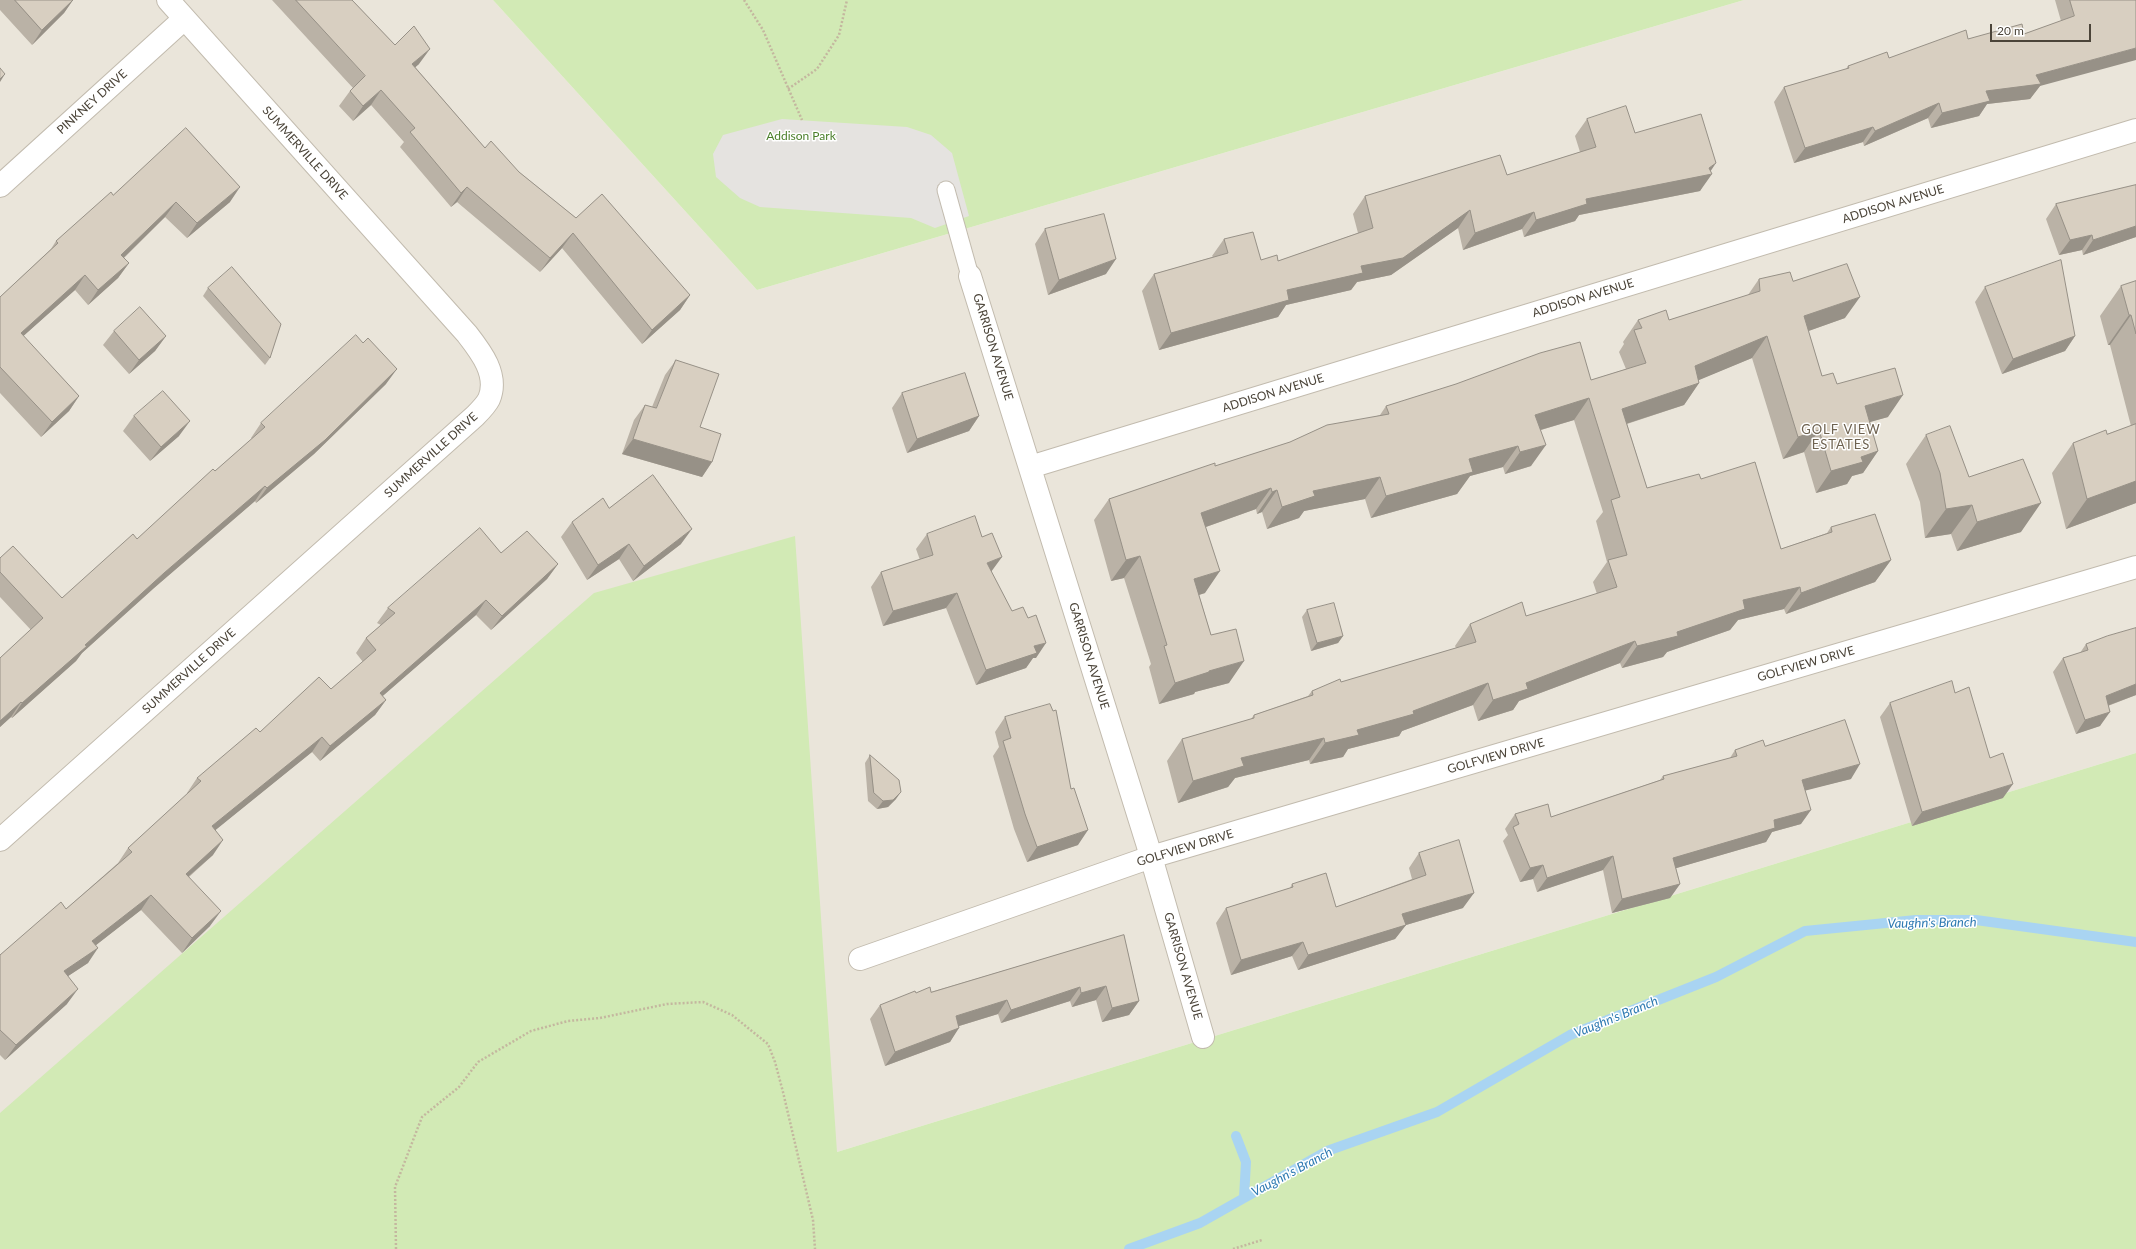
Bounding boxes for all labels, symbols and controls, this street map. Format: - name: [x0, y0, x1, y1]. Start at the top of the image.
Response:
- scale bar: [1992, 16, 2093, 42]
- text: 20 m: [1997, 23, 2024, 38]
- street label: PINKNEY DRIVE: [54, 67, 130, 137]
- street label: SUMMERVILLE DRIVE: [259, 103, 351, 203]
- park label: Addison Park: [766, 129, 836, 143]
- street label: ADDISON AVENUE: [1840, 182, 1946, 226]
- street label: ADDISON AVENUE: [1530, 276, 1636, 320]
- street label: GARRISON AVENUE: [970, 292, 1016, 402]
- street label: ADDISON AVENUE: [1220, 371, 1326, 415]
- street label: SUMMERVILLE DRIVE: [381, 409, 481, 501]
- district label: GOLF VIEW ESTATES: [1801, 422, 1881, 453]
- street label: GARRISON AVENUE: [1066, 601, 1112, 711]
- street label: SUMMERVILLE DRIVE: [139, 625, 239, 717]
- street label: GOLFVIEW DRIVE: [1756, 643, 1856, 685]
- street label: GOLFVIEW DRIVE: [1446, 735, 1546, 777]
- street label: GOLFVIEW DRIVE: [1135, 826, 1235, 870]
- street label: GARRISON AVENUE: [1161, 911, 1205, 1021]
- water label: Vaughn's Branch: [1887, 914, 1977, 932]
- water label: Vaughn's Branch: [1572, 993, 1660, 1041]
- water label: Vaughn's Branch: [1249, 1144, 1335, 1200]

